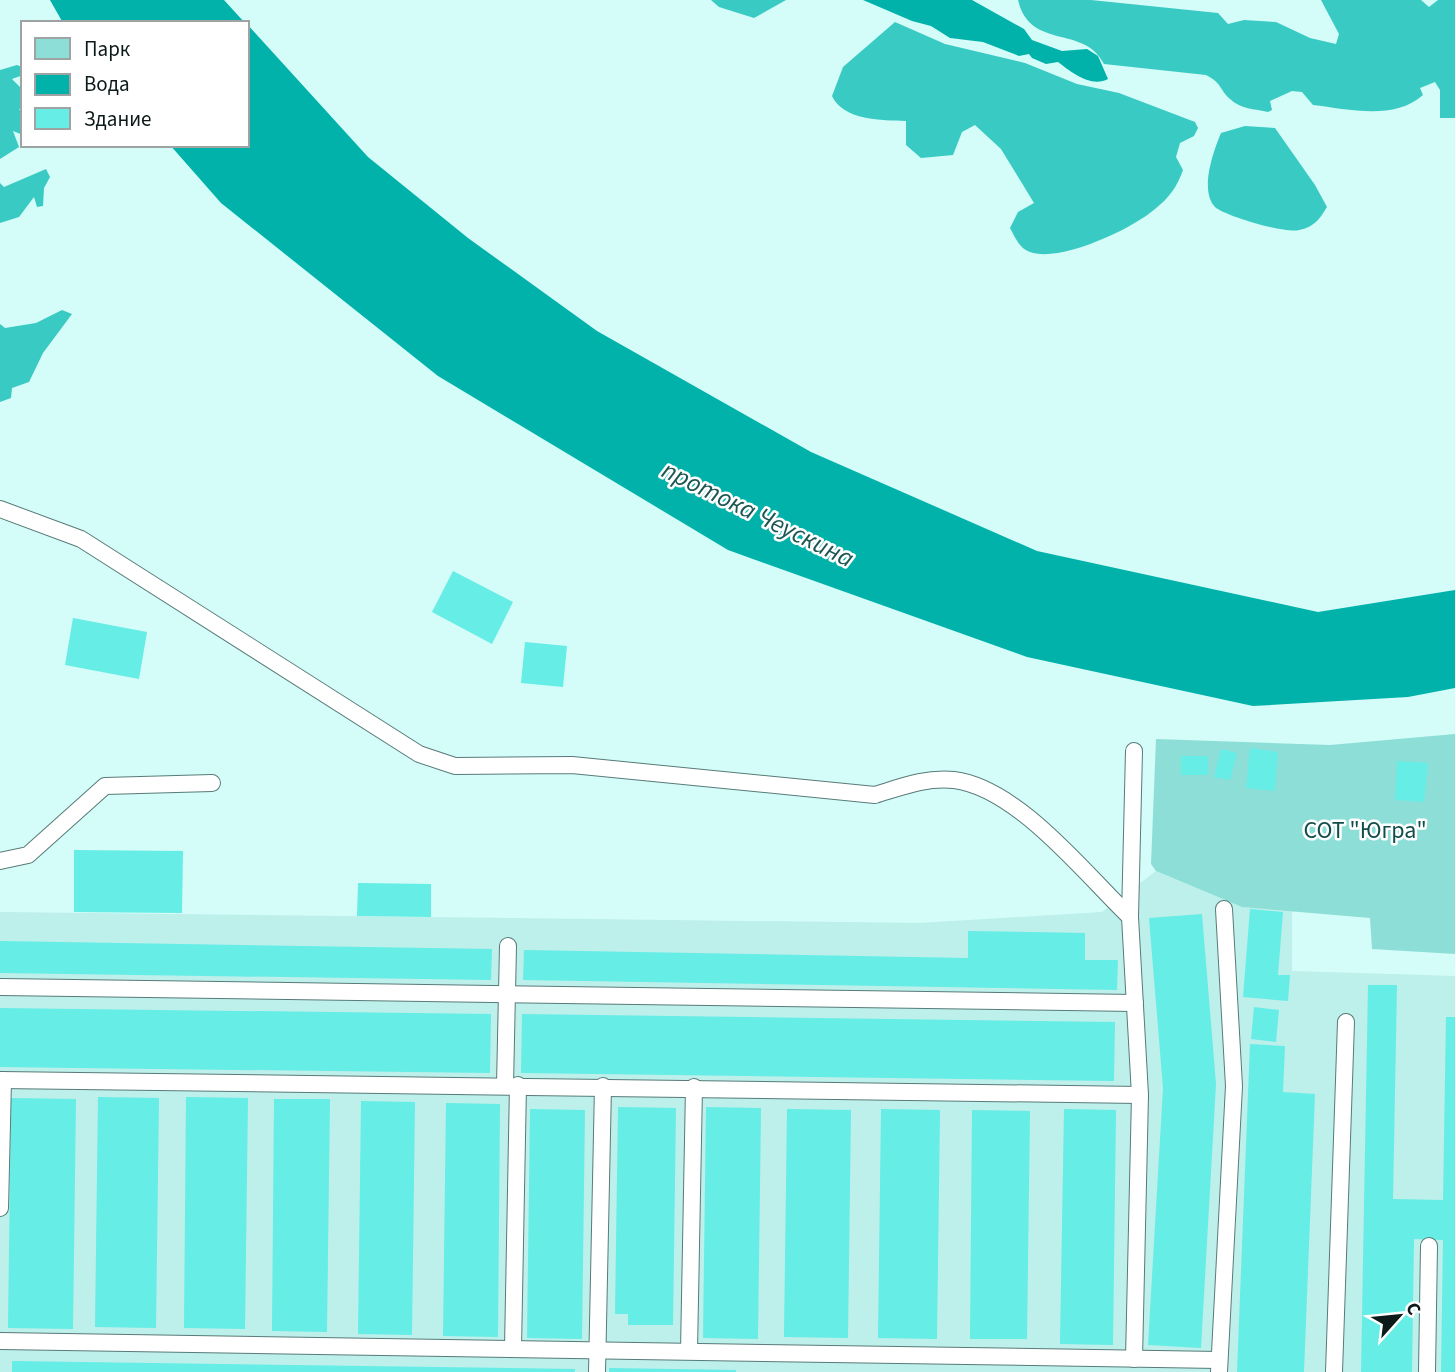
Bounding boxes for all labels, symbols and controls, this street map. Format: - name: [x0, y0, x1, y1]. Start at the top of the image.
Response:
- legend: [21, 21, 248, 147]
- text: Парк: [84, 34, 131, 64]
- text: Вода: [84, 69, 130, 99]
- text: Здание: [84, 104, 152, 134]
- water label: протока Чеускина: [656, 451, 860, 577]
- park label: СОТ "Югра": [1303, 813, 1427, 848]
- north arrow: [1364, 1281, 1434, 1351]
- text: С: [1398, 1298, 1427, 1320]

